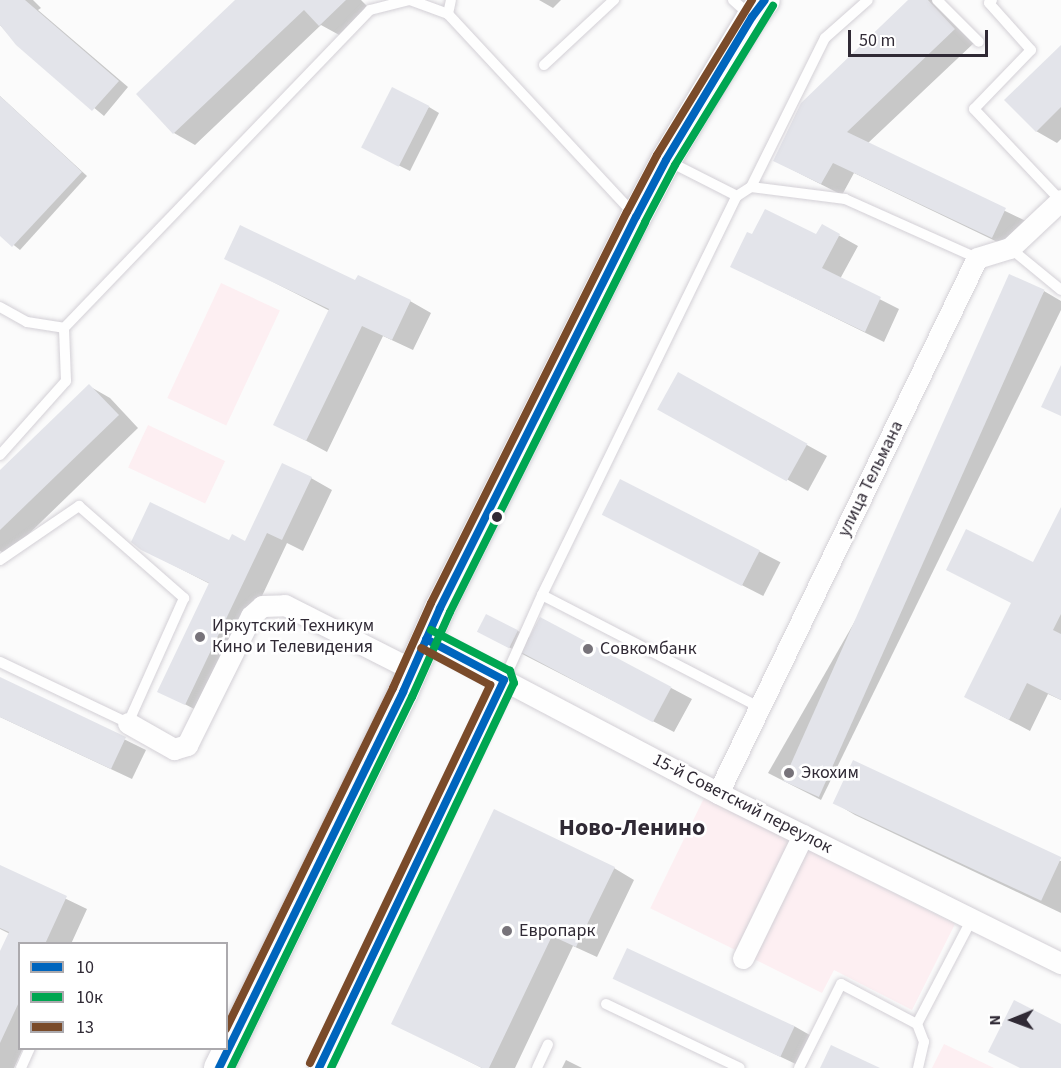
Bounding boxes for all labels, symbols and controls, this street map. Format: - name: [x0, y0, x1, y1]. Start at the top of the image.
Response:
- scale bar: [851, 18, 990, 56]
- text: 50 m: [859, 28, 895, 53]
- street label: улица Тельмана: [834, 418, 908, 540]
- unlabelled marker: [491, 511, 503, 523]
- place label: Иркутский Техникум Кино и Телевидения: [212, 616, 374, 658]
- marker: Иркутский Техникум Кино и Телевидения: [193, 630, 207, 644]
- place label: Совкомбанк: [600, 638, 697, 660]
- marker: Совкомбанк: [581, 642, 595, 656]
- street label: 15-й Советский переулок: [649, 749, 835, 859]
- place label: Экохим: [801, 762, 859, 784]
- marker: Экохим: [782, 766, 796, 780]
- district label: Ново-Ленино: [559, 814, 705, 842]
- place label: Европарк: [519, 920, 595, 942]
- marker: Европарк: [500, 924, 514, 938]
- legend: [18, 942, 228, 1050]
- text: 10: [76, 955, 94, 980]
- text: 10к: [76, 985, 103, 1010]
- north arrow: [983, 990, 1043, 1050]
- text: 13: [76, 1015, 94, 1040]
- text: N: [984, 1015, 1006, 1026]

